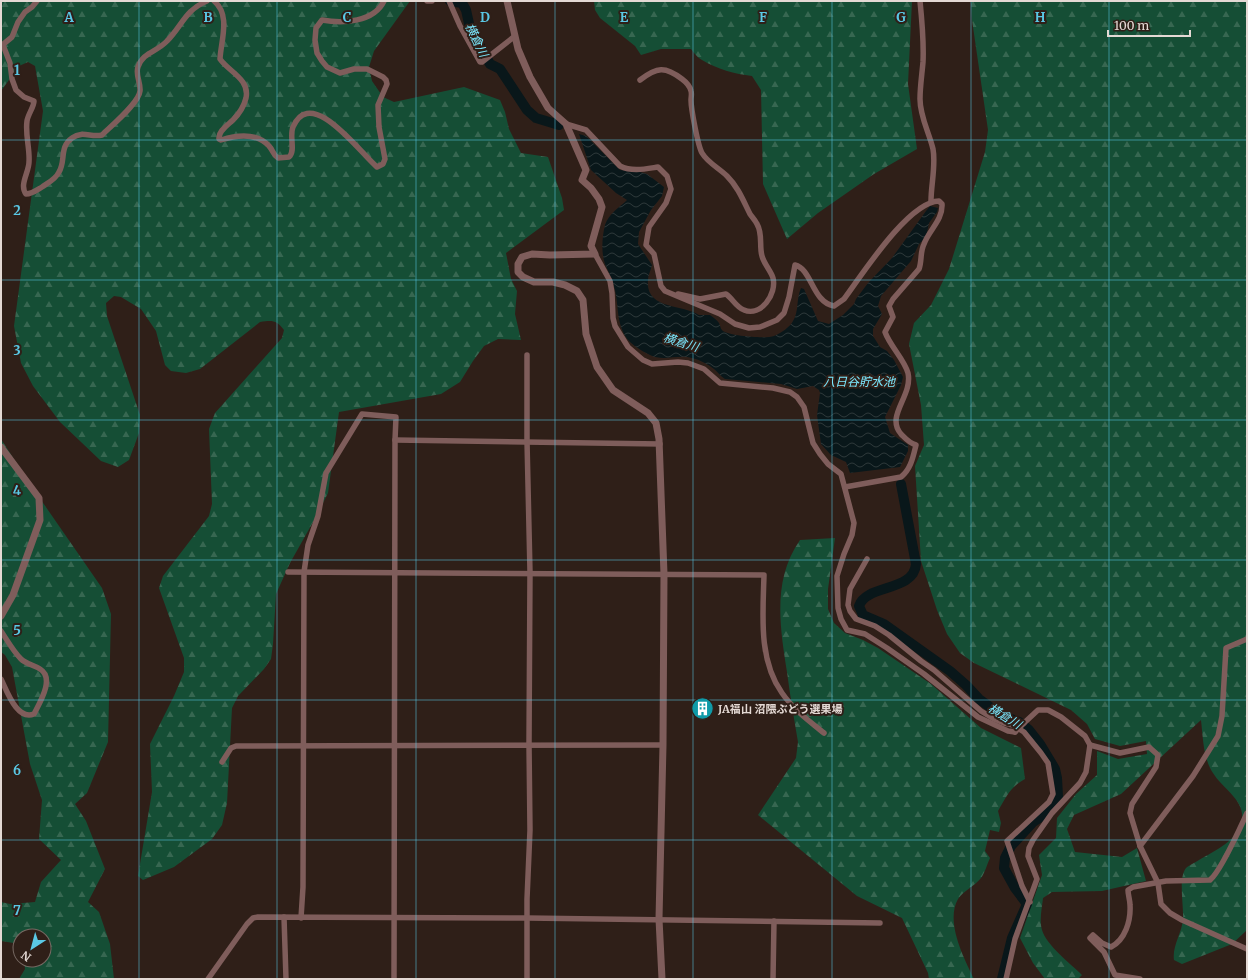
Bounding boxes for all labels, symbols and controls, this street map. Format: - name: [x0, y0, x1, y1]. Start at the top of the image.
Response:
- text: A: [63, 9, 74, 26]
- text: B: [203, 9, 213, 26]
- text: C: [343, 9, 352, 26]
- text: D: [480, 9, 490, 26]
- text: E: [620, 9, 629, 26]
- text: F: [759, 9, 767, 26]
- text: G: [896, 9, 906, 26]
- text: H: [1035, 9, 1046, 26]
- scale bar: [1108, 12, 1190, 38]
- text: 100 m: [1114, 18, 1149, 33]
- water label: 横倉川: [462, 21, 493, 61]
- text: 1: [14, 62, 20, 79]
- text: 2: [13, 202, 21, 219]
- water label: 横倉川: [662, 330, 702, 355]
- text: 3: [13, 342, 21, 359]
- water label: 八日谷貯水池: [823, 374, 896, 389]
- text: 4: [13, 482, 22, 499]
- text: 5: [13, 622, 21, 639]
- building icon: JA福山 沼隈ぶどう選果場: [689, 696, 715, 722]
- water label: 横倉川: [986, 700, 1026, 733]
- place label: JA福山 沼隈ぶどう選果場: [717, 702, 842, 716]
- text: 6: [13, 762, 21, 779]
- text: 7: [13, 902, 21, 919]
- north arrow: [12, 928, 52, 968]
- text: N: [18, 948, 34, 964]

